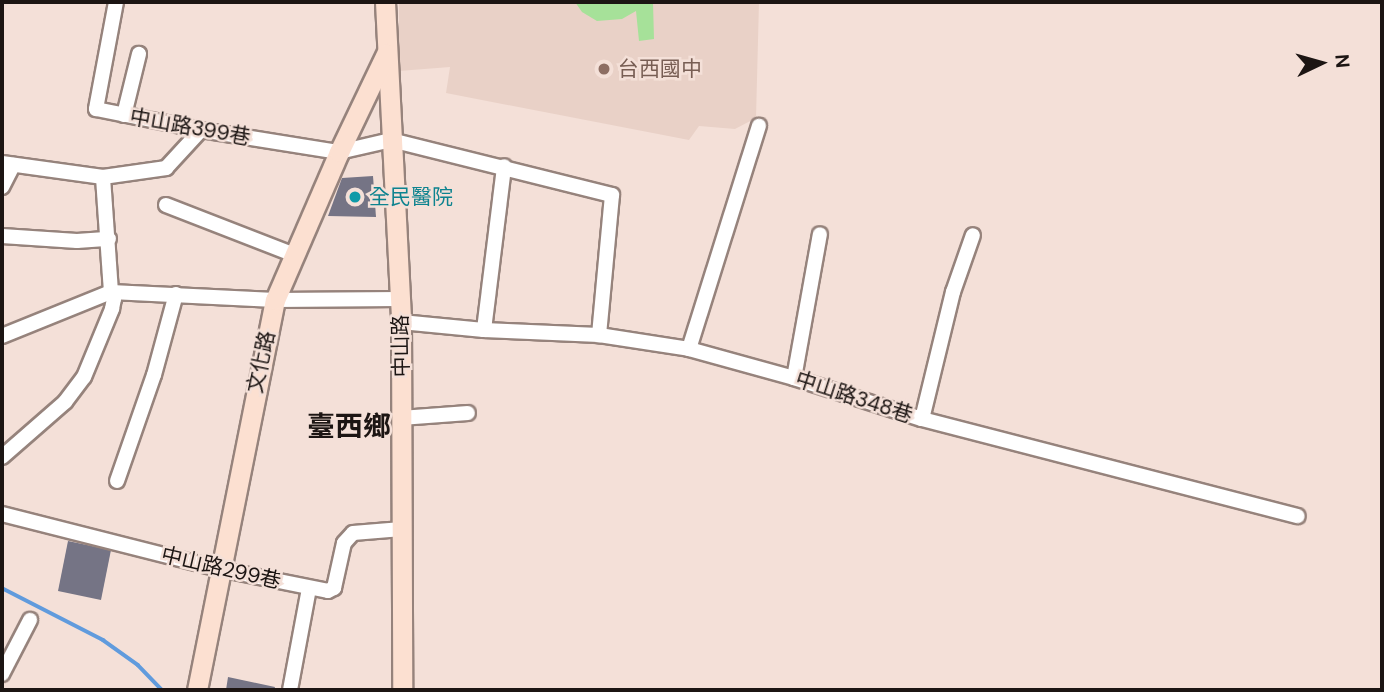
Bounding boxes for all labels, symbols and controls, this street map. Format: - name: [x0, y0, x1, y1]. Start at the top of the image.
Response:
- north arrow: [1286, 28, 1356, 98]
- text: N: [1329, 53, 1355, 69]
- place label: 台西國中: [618, 56, 702, 82]
- marker: 台西國中: [596, 61, 612, 77]
- street label: 中山路399巷: [128, 104, 252, 150]
- place label: 全民醫院: [369, 184, 453, 210]
- marker: 全民醫院: [347, 189, 363, 205]
- street label: 中山路: [388, 314, 414, 378]
- street label: 文化路: [242, 329, 280, 395]
- street label: 中山路348巷: [792, 366, 916, 428]
- district label: 臺西鄉: [307, 410, 391, 444]
- street label: 中山路299巷: [159, 542, 283, 594]

